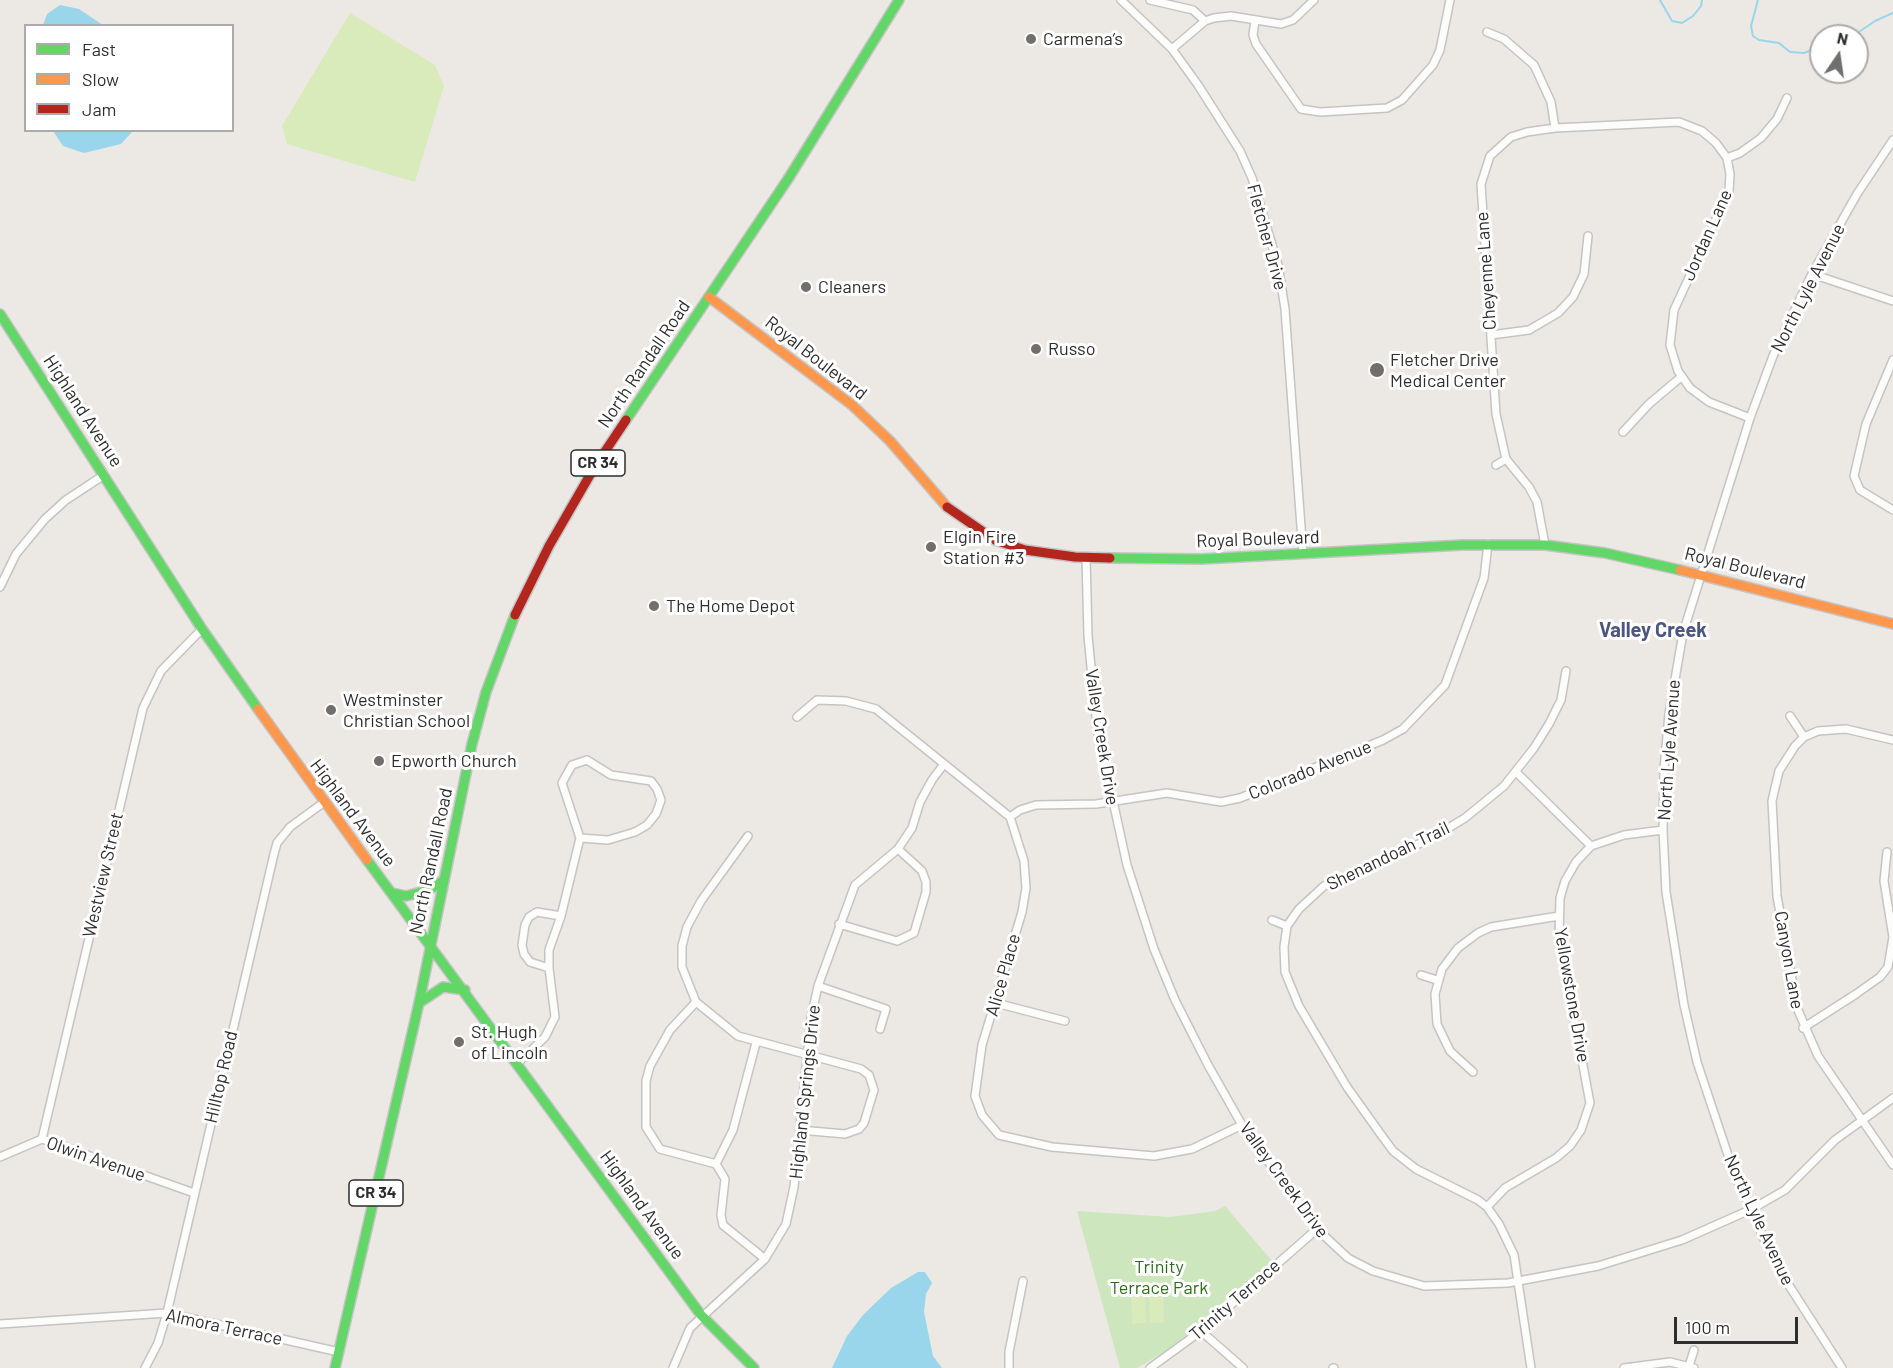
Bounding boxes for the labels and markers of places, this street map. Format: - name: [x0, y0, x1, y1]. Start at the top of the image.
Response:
- place label: Carmena’s: [1043, 28, 1123, 50]
- marker: Carmena’s: [1024, 32, 1038, 46]
- place label: Cleaners: [818, 276, 886, 298]
- marker: Cleaners: [799, 280, 813, 294]
- place label: Russo: [1048, 338, 1096, 360]
- marker: Russo: [1029, 342, 1043, 356]
- place label: Fletcher Drive Medical Center: [1390, 349, 1506, 392]
- marker: Fletcher Drive Medical Center: [1368, 361, 1386, 379]
- place label: Elgin Fire Station #3: [943, 526, 1025, 568]
- marker: Elgin Fire Station #3: [924, 540, 938, 554]
- place label: The Home Depot: [666, 595, 795, 617]
- marker: The Home Depot: [647, 599, 661, 613]
- place label: Westminster Christian School: [343, 689, 470, 732]
- marker: Westminster Christian School: [324, 703, 338, 717]
- place label: Epworth Church: [391, 750, 517, 772]
- marker: Epworth Church: [372, 754, 386, 768]
- place label: St. Hugh of Lincoln: [471, 1021, 548, 1064]
- marker: St. Hugh of Lincoln: [452, 1035, 466, 1049]

